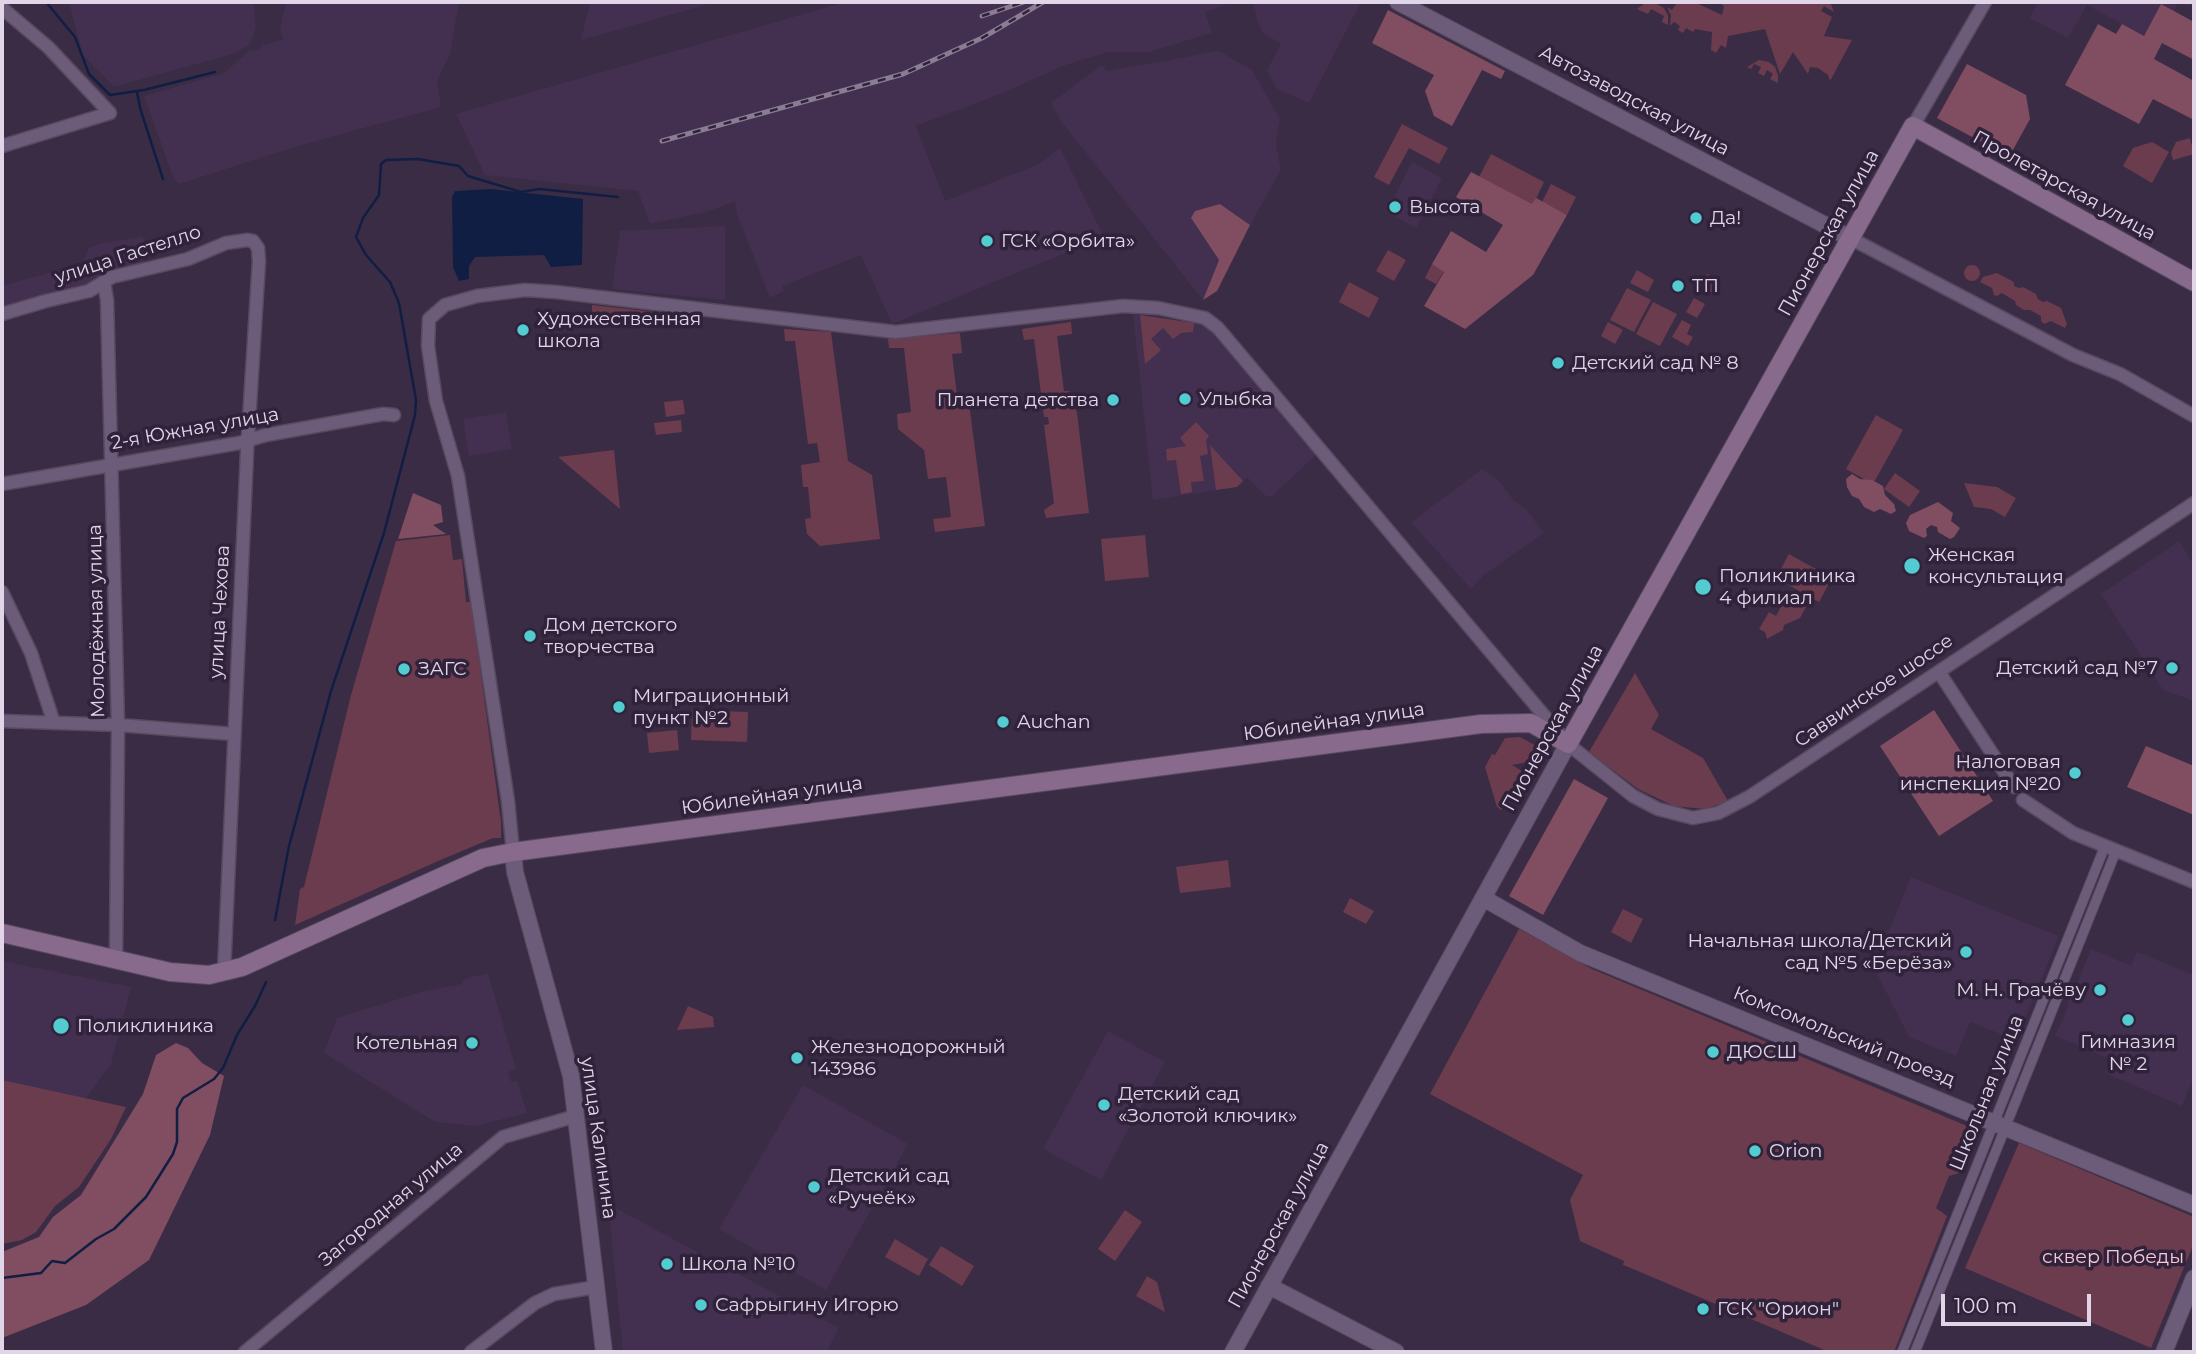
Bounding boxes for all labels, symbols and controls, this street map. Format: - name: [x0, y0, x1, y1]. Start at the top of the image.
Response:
- street label: Автозаводская улица: [1535, 41, 1733, 161]
- street label: Пролетарская улица: [1969, 126, 2159, 246]
- street label: Пионерская улица: [1774, 146, 1884, 320]
- place label: Высота: [1409, 196, 1480, 218]
- marker: Высота: [1387, 199, 1403, 215]
- place label: Да!: [1710, 207, 1741, 229]
- marker: Да!: [1688, 210, 1704, 226]
- street label: улица Гастелло: [52, 221, 204, 289]
- place label: ГСК «Орбита»: [1001, 230, 1135, 252]
- marker: ГСК «Орбита»: [979, 233, 995, 249]
- place label: ТП: [1692, 275, 1719, 297]
- marker: ТП: [1670, 278, 1686, 294]
- place label: Художественная школа: [537, 308, 701, 352]
- marker: Художественная школа: [515, 322, 531, 338]
- place label: Детский сад № 8: [1572, 352, 1739, 374]
- marker: Детский сад № 8: [1550, 355, 1566, 371]
- place label: Улыбка: [1199, 388, 1273, 410]
- place label: Планета детства: [937, 389, 1099, 411]
- marker: Улыбка: [1177, 391, 1193, 407]
- marker: Планета детства: [1105, 392, 1121, 408]
- street label: 2-я Южная улица: [109, 403, 281, 455]
- street label: Молодёжная улица: [84, 524, 110, 718]
- place label: Женская консультация: [1928, 544, 2064, 588]
- street label: улица Чехова: [205, 545, 235, 679]
- marker: Женская консультация: [1902, 556, 1922, 576]
- place label: Поликлиника 4 филиал: [1719, 565, 1856, 609]
- marker: Поликлиника 4 филиал: [1693, 577, 1713, 597]
- place label: Дом детского творчества: [544, 614, 677, 658]
- marker: Дом детского творчества: [522, 628, 538, 644]
- street label: Саввинское шоссе: [1790, 629, 1958, 753]
- street label: Пионерская улица: [1498, 641, 1608, 815]
- place label: Детский сад №7: [1997, 657, 2158, 679]
- place label: ЗАГС: [418, 658, 467, 680]
- marker: Детский сад №7: [2164, 660, 2180, 676]
- marker: ЗАГС: [396, 661, 412, 677]
- place label: Миграционный пункт №2: [633, 685, 789, 729]
- street label: Юбилейная улица: [1242, 698, 1426, 746]
- marker: Миграционный пункт №2: [611, 699, 627, 715]
- place label: Auchan: [1017, 711, 1091, 733]
- marker: Auchan: [995, 714, 1011, 730]
- place label: Налоговая инспекция №20: [1900, 751, 2061, 795]
- marker: Налоговая инспекция №20: [2067, 765, 2083, 781]
- street label: Юбилейная улица: [680, 772, 864, 820]
- place label: Начальная школа/Детский сад №5 «Берёза»: [1687, 930, 1952, 974]
- marker: Начальная школа/Детский сад №5 «Берёза»: [1958, 944, 1974, 960]
- place label: М. Н. Грачёву: [1956, 979, 2086, 1001]
- street label: Комсомольский проезд: [1730, 982, 1958, 1092]
- marker: М. Н. Грачёву: [2092, 982, 2108, 998]
- street label: Школьная улица: [1945, 1012, 2029, 1174]
- marker: Гимназия № 2: [2120, 1012, 2136, 1028]
- place label: Поликлиника: [77, 1015, 214, 1037]
- marker: Поликлиника: [51, 1016, 71, 1036]
- place label: Гимназия № 2: [2080, 1031, 2176, 1075]
- place label: Котельная: [355, 1032, 458, 1054]
- marker: Котельная: [464, 1035, 480, 1051]
- place label: Железнодорожный 143986: [811, 1036, 1006, 1080]
- place label: ДЮСШ: [1727, 1041, 1797, 1063]
- marker: ДЮСШ: [1705, 1044, 1721, 1060]
- marker: Железнодорожный 143986: [789, 1050, 805, 1066]
- street label: улица Калинина: [575, 1056, 621, 1220]
- place label: Детский сад «Золотой ключик»: [1118, 1083, 1297, 1127]
- marker: Детский сад «Золотой ключик»: [1096, 1097, 1112, 1113]
- street label: Загородная улица: [314, 1138, 468, 1272]
- street label: Пионерская улица: [1224, 1138, 1334, 1312]
- place label: Orion: [1769, 1140, 1822, 1162]
- marker: Orion: [1747, 1143, 1763, 1159]
- place label: Детский сад «Ручеёк»: [828, 1165, 950, 1209]
- marker: Детский сад «Ручеёк»: [806, 1179, 822, 1195]
- park label: сквер Победы: [2042, 1246, 2184, 1268]
- place label: Школа №10: [681, 1253, 795, 1275]
- marker: Школа №10: [659, 1256, 675, 1272]
- scale bar: [1944, 1280, 2094, 1324]
- text: 100 m: [1954, 1293, 2017, 1318]
- place label: Сафрыгину Игорю: [715, 1294, 899, 1316]
- marker: Сафрыгину Игорю: [693, 1297, 709, 1313]
- place label: ГСК "Орион": [1717, 1298, 1839, 1320]
- marker: ГСК "Орион": [1695, 1301, 1711, 1317]

